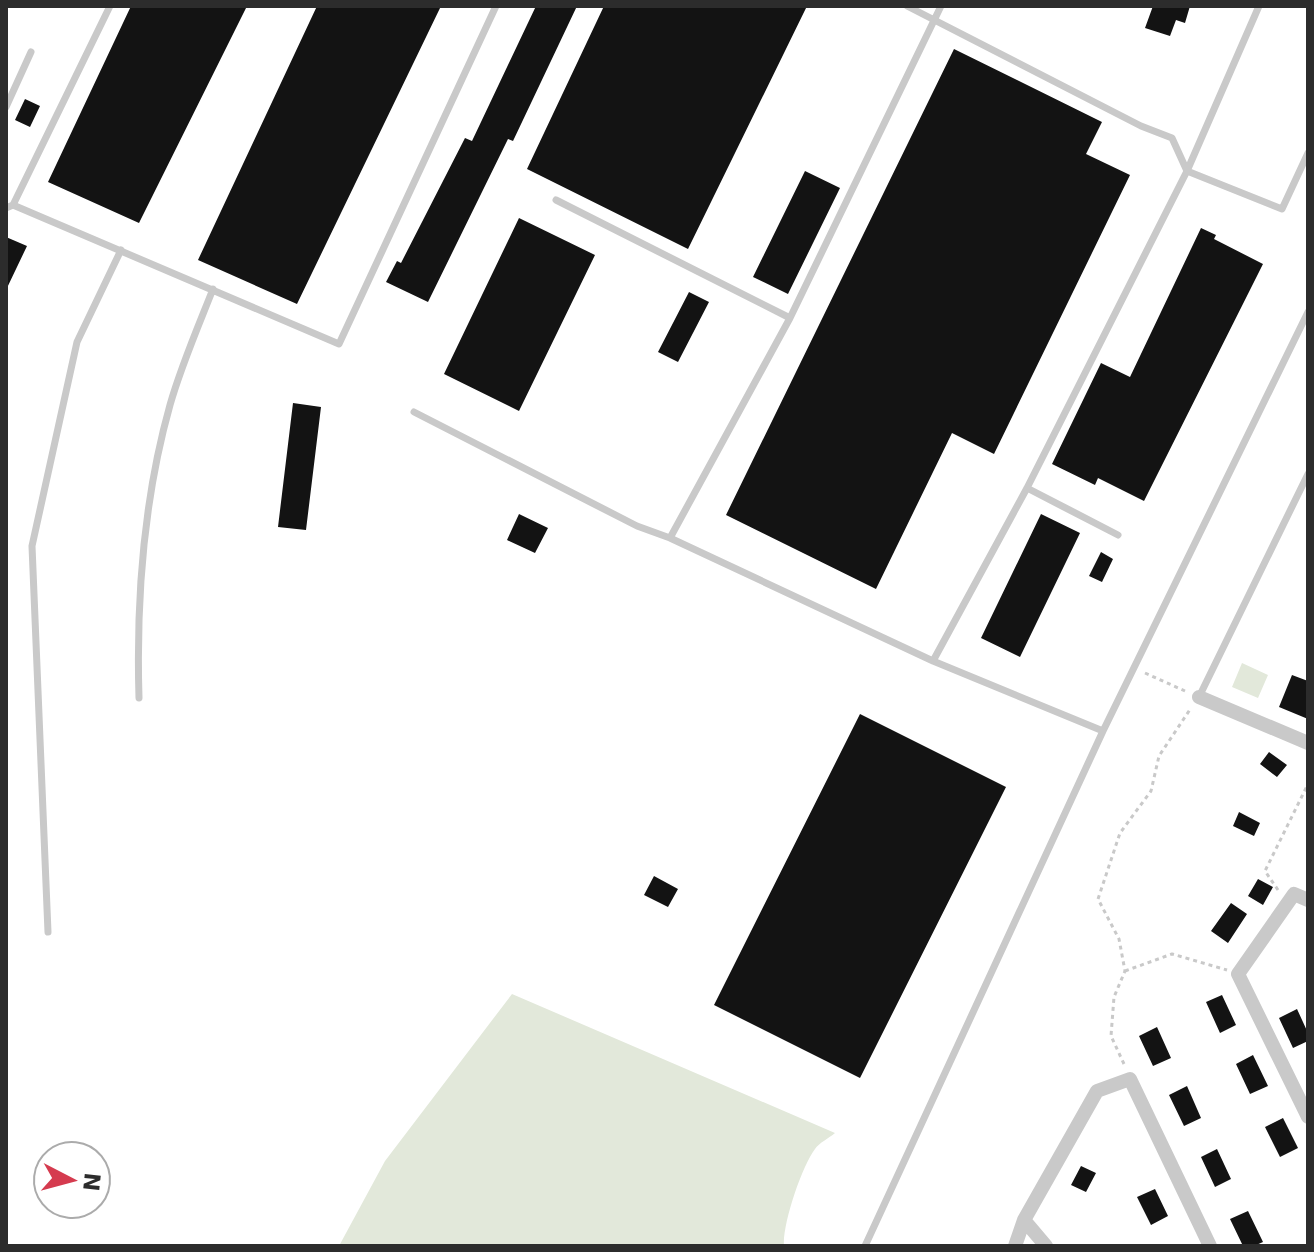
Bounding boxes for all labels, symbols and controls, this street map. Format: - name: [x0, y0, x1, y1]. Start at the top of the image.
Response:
- north arrow: [32, 1140, 112, 1220]
- text: N: [78, 1172, 105, 1193]

